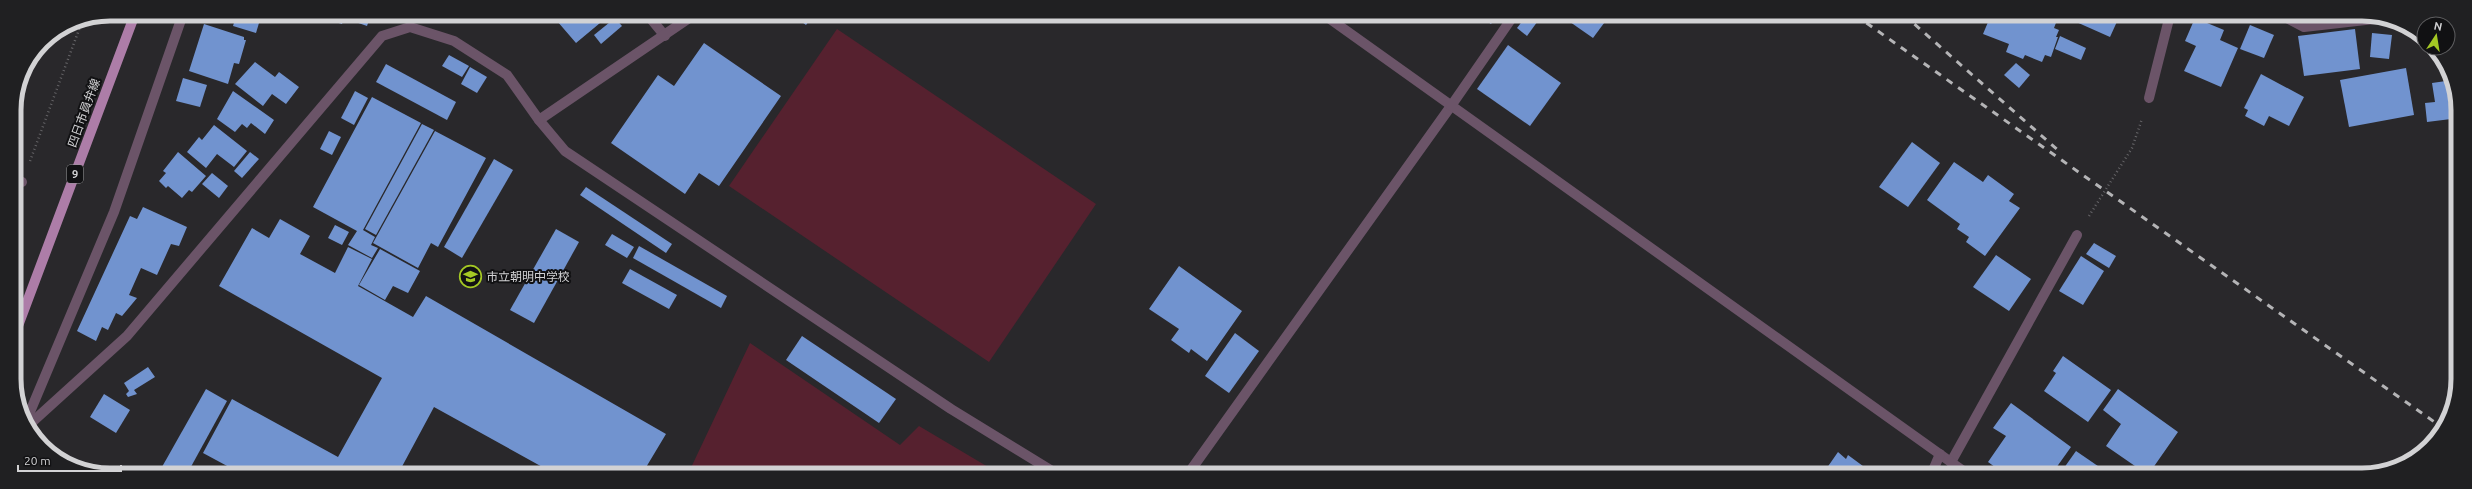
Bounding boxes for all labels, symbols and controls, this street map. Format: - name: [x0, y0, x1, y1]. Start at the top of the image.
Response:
- north arrow: [2416, 16, 2456, 56]
- text: N: [2433, 19, 2443, 33]
- street label: 四日市員弁線: [65, 77, 102, 149]
- road number: 9: [67, 165, 83, 183]
- school or university icon: 市立朝明中学校: [458, 264, 484, 290]
- place label: 市立朝明中学校: [486, 270, 570, 283]
- scale bar: [18, 447, 121, 473]
- text: 20 m: [24, 454, 51, 467]

